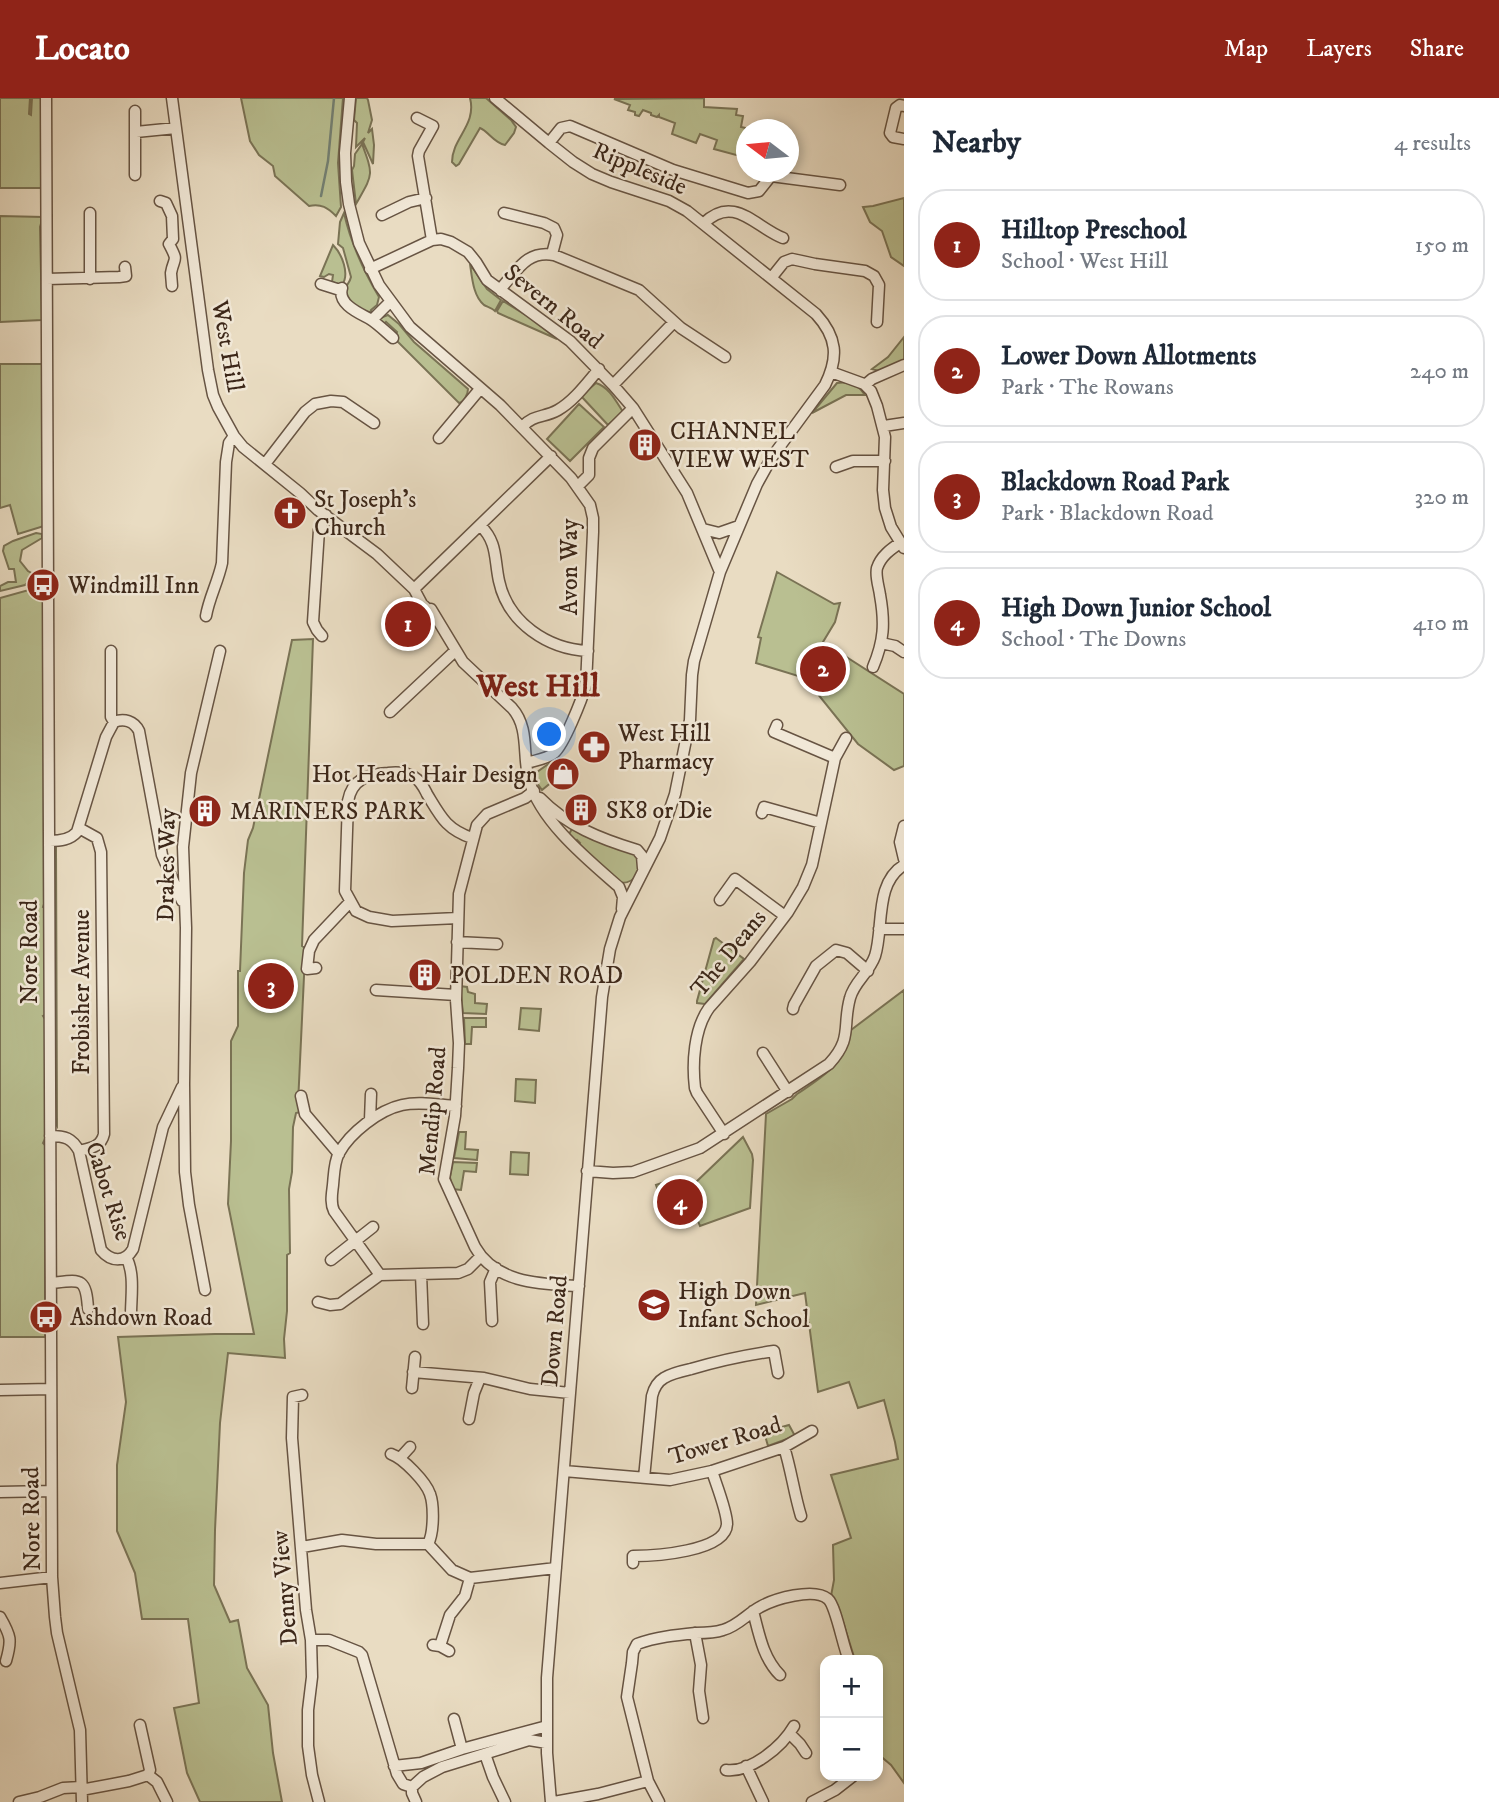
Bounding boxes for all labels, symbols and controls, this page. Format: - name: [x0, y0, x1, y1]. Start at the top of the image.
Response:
- text: Locato: [35, 29, 130, 70]
- text: Map: [1224, 34, 1268, 64]
- text: Layers: [1306, 34, 1372, 64]
- text: Share: [1410, 34, 1464, 64]
- north arrow: [736, 119, 799, 182]
- text: Nearby: [932, 125, 1021, 162]
- text: 4 results: [1394, 129, 1471, 158]
- street label: Rippleside: [588, 136, 691, 202]
- text: Hilltop Preschool: [1001, 214, 1187, 247]
- text: 1: [953, 231, 961, 260]
- text: 150 m: [1415, 231, 1469, 260]
- text: School · West Hill: [1001, 247, 1168, 276]
- street label: Severn Road: [498, 258, 609, 356]
- street label: West Hill: [204, 297, 250, 395]
- text: Lower Down Allotments: [1001, 340, 1256, 373]
- text: 2: [951, 357, 963, 386]
- text: 240 m: [1410, 357, 1469, 386]
- text: Park · The Rowans: [1001, 373, 1174, 402]
- place label: CHANNEL VIEW WEST: [669, 417, 809, 475]
- building icon: CHANNEL VIEW WEST: [626, 426, 664, 464]
- text: Blackdown Road Park: [1001, 466, 1229, 499]
- text: 3: [953, 483, 961, 512]
- text: 320 m: [1415, 483, 1469, 512]
- place label: St Joseph's Church: [314, 485, 416, 543]
- church icon: St Joseph's Church: [271, 494, 309, 532]
- text: Park · Blackdown Road: [1001, 499, 1214, 528]
- street label: Avon Way: [555, 518, 585, 615]
- bus stop icon: Windmill Inn: [24, 566, 62, 604]
- place label: Windmill Inn: [67, 571, 200, 601]
- text: High Down Junior School: [1001, 592, 1271, 625]
- pin: 1: [385, 598, 431, 650]
- text: 4: [950, 609, 964, 638]
- text: 410 m: [1413, 609, 1469, 638]
- text: School · The Downs: [1001, 625, 1186, 654]
- pin: 2: [800, 643, 846, 695]
- district label: West Hill: [475, 667, 600, 707]
- your location: [532, 717, 566, 751]
- place label: West Hill Pharmacy: [617, 719, 714, 777]
- pharmacy icon: West Hill Pharmacy: [575, 728, 613, 766]
- shop icon: Hot Heads Hair Design: [544, 755, 582, 793]
- place label: Hot Heads Hair Design: [312, 760, 538, 790]
- building icon: SK8 or Die: [562, 791, 600, 829]
- building icon: MARINERS PARK: [186, 792, 224, 830]
- place label: SK8 or Die: [606, 796, 712, 826]
- place label: MARINERS PARK: [230, 797, 425, 827]
- street label: Drakes Way: [151, 807, 183, 922]
- street label: Nore Road: [15, 900, 45, 1004]
- street label: The Deans: [684, 904, 773, 1004]
- street label: Frobisher Avenue: [67, 909, 97, 1075]
- building icon: POLDEN ROAD: [406, 956, 444, 994]
- pin: 3: [248, 960, 294, 1012]
- place label: POLDEN ROAD: [450, 961, 623, 991]
- street label: Mendip Road: [412, 1045, 454, 1177]
- street label: Cabot Rise: [78, 1138, 138, 1245]
- pin: 4: [657, 1176, 703, 1228]
- street label: Down Road: [535, 1274, 575, 1388]
- place label: High Down Infant School: [678, 1277, 810, 1335]
- school or university icon: High Down Infant School: [635, 1286, 673, 1324]
- bus stop icon: Ashdown Road: [27, 1298, 65, 1336]
- place label: Ashdown Road: [70, 1303, 212, 1333]
- street label: Tower Road: [665, 1410, 785, 1472]
- street label: Nore Road: [16, 1466, 48, 1571]
- street label: Denny View: [265, 1528, 305, 1647]
- map controls: [820, 1655, 883, 1781]
- button: +: [820, 1655, 883, 1718]
- button: −: [820, 1718, 883, 1781]

